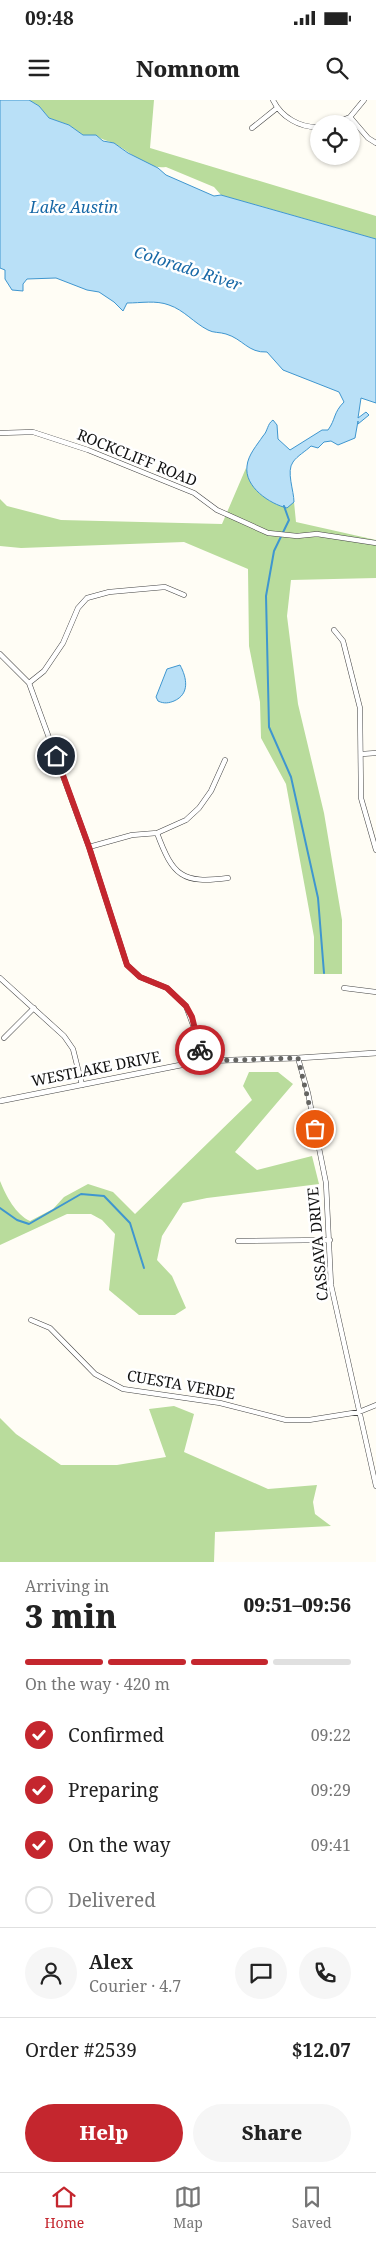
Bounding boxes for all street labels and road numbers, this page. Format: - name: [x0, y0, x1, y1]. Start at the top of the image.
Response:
- street label: ROCKCLIFF ROAD: [74, 424, 200, 490]
- street label: WESTLAKE DRIVE: [29, 1046, 162, 1090]
- street label: CASSAVA DRIVE: [302, 1186, 332, 1302]
- street label: CUESTA VERDE: [126, 1365, 237, 1403]

